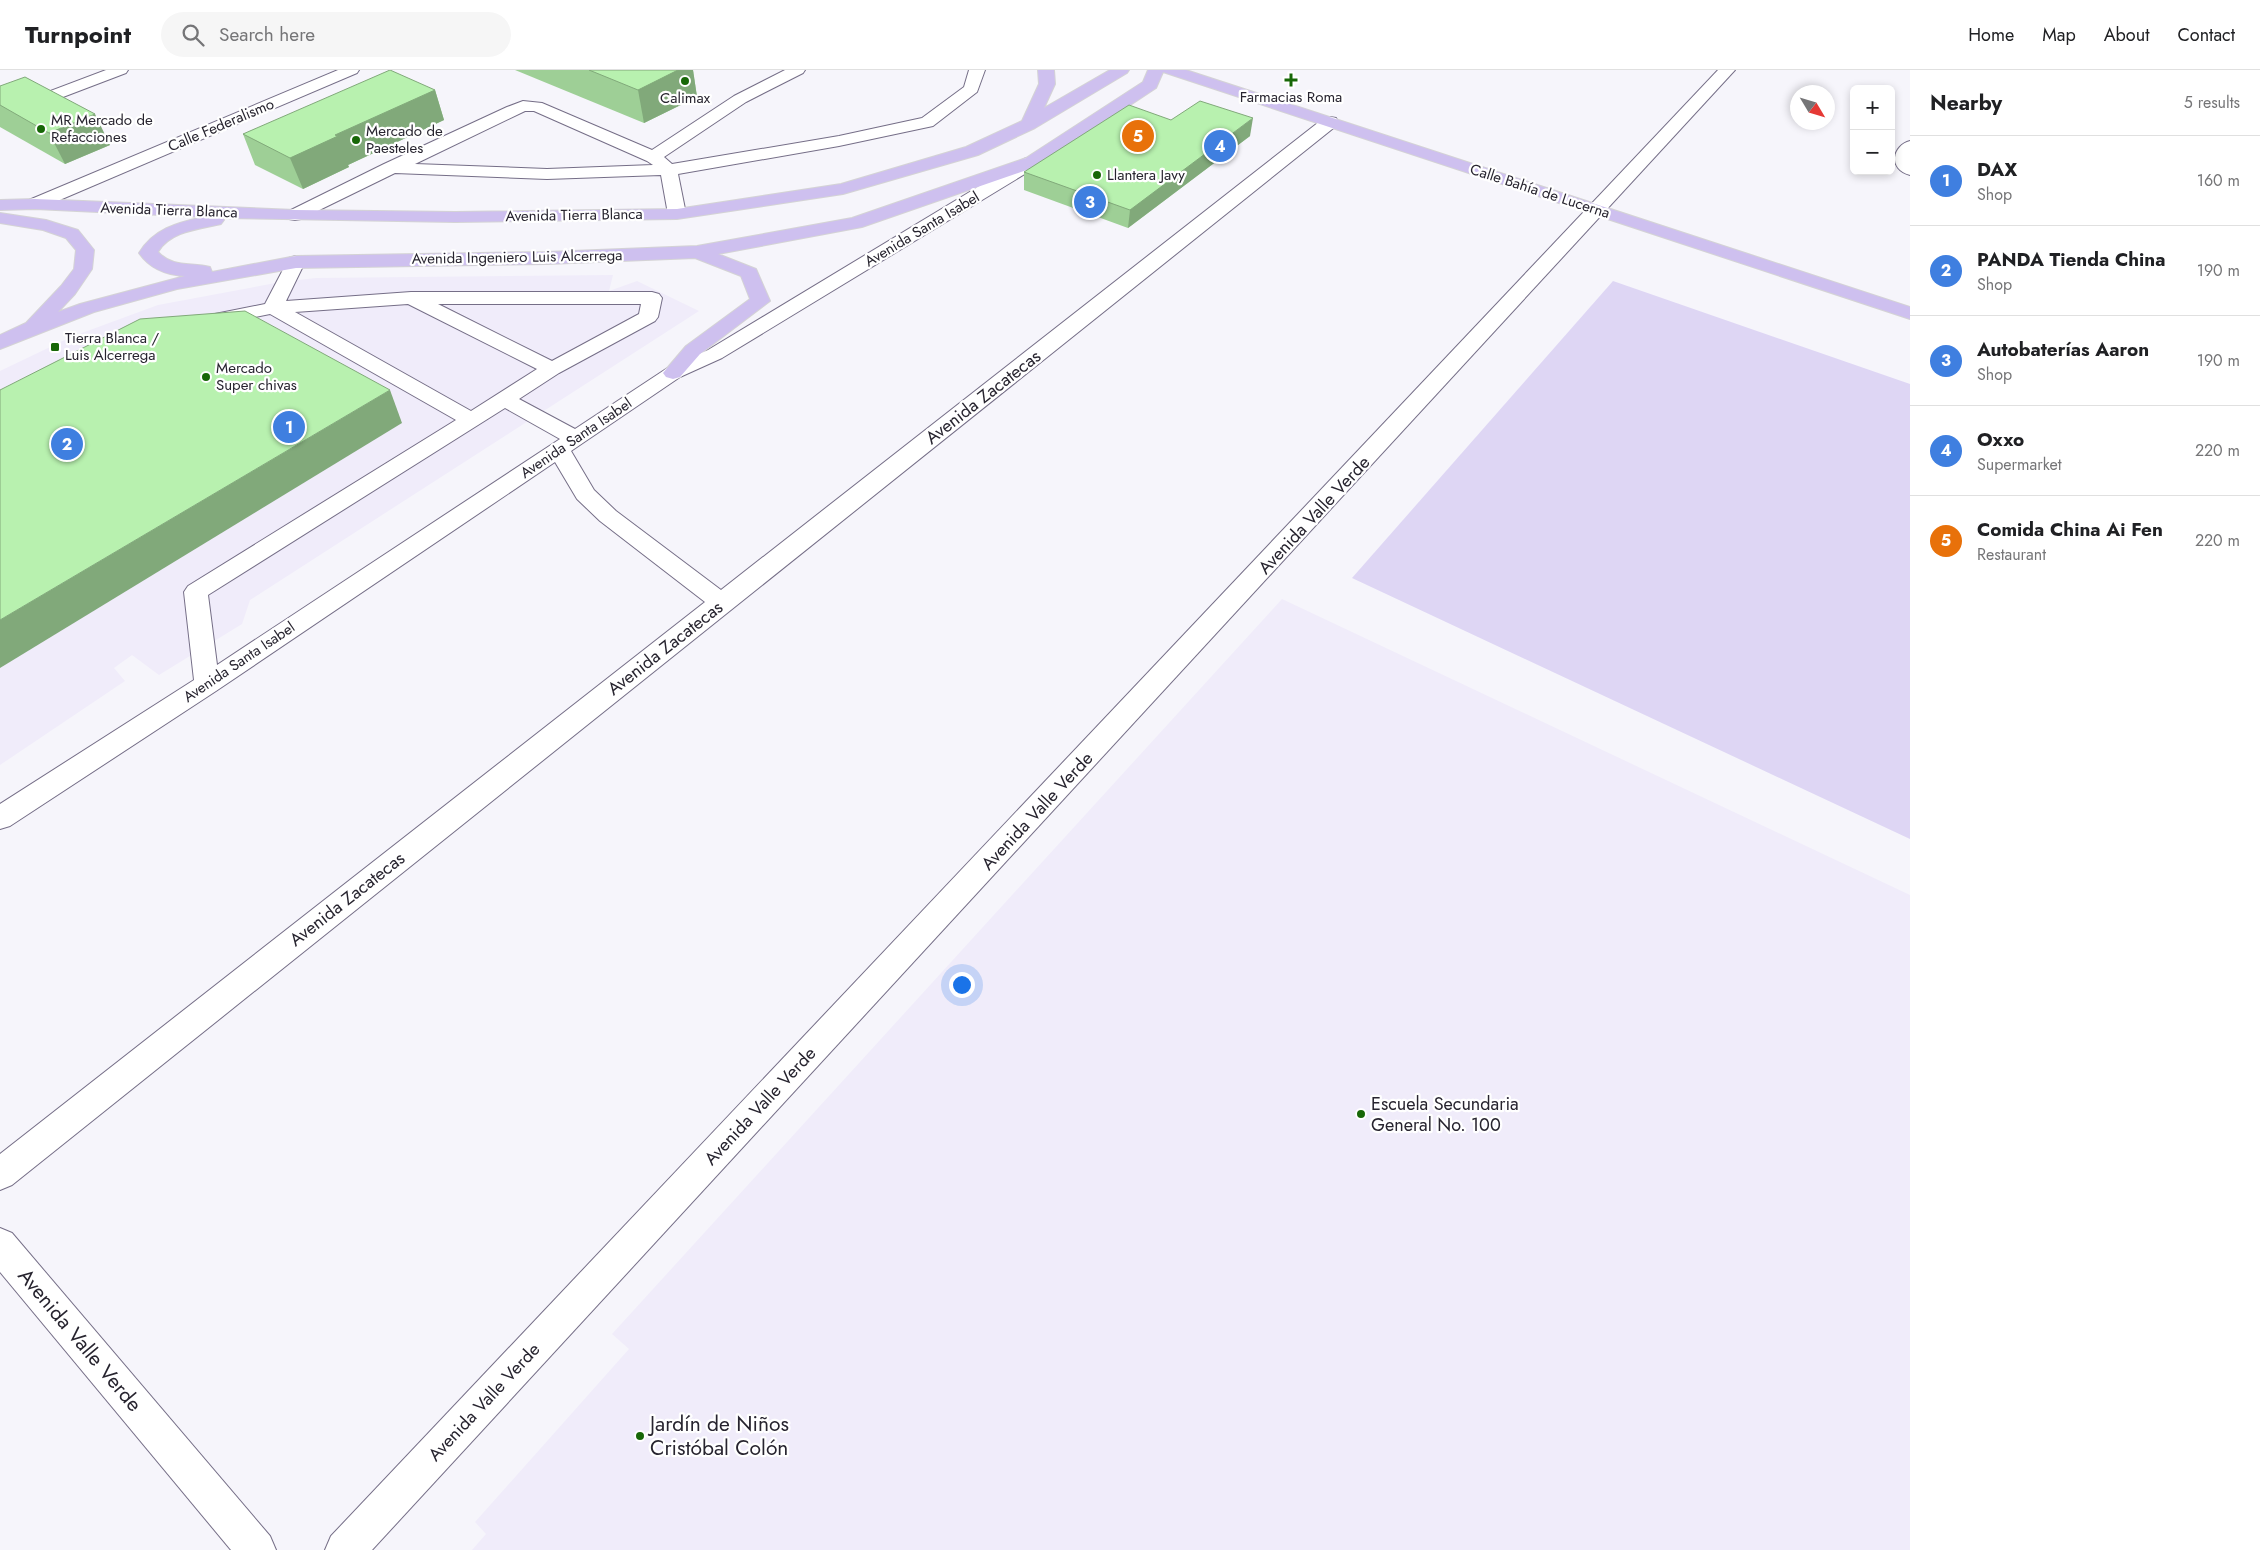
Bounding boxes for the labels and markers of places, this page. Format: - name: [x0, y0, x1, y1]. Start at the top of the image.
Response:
- marker: Farmacias Roma: [1285, 74, 1297, 86]
- marker: Calimax: [679, 75, 691, 87]
- place label: Farmacias Roma: [1240, 86, 1342, 108]
- place label: Calimax: [660, 87, 711, 109]
- place label: MR Mercado de Refacciones: [51, 109, 153, 148]
- pin: 5: [1122, 117, 1154, 155]
- place label: Mercado de Paesteles: [366, 120, 443, 159]
- marker: MR Mercado de Refacciones: [35, 123, 47, 135]
- pin: 4: [1204, 127, 1236, 165]
- marker: Mercado de Paesteles: [350, 134, 362, 146]
- place label: Llantera Javy: [1107, 164, 1185, 186]
- marker: Llantera Javy: [1091, 169, 1103, 181]
- pin: 3: [1074, 183, 1106, 221]
- place label: Tierra Blanca / Luis Alcerrega: [65, 327, 159, 366]
- marker: Tierra Blanca / Luis Alcerrega: [49, 341, 61, 353]
- place label: Mercado Super chivas: [216, 357, 297, 396]
- marker: Mercado Super chivas: [200, 371, 212, 383]
- pin: 1: [273, 408, 305, 446]
- pin: 2: [51, 425, 83, 463]
- place label: Escuela Secundaria General No. 100: [1371, 1091, 1519, 1138]
- marker: Escuela Secundaria General No. 100: [1355, 1108, 1367, 1120]
- place label: Jardín de Niños Cristóbal Colón: [647, 1409, 789, 1463]
- marker: Jardín de Niños Cristóbal Colón: [634, 1430, 646, 1442]

